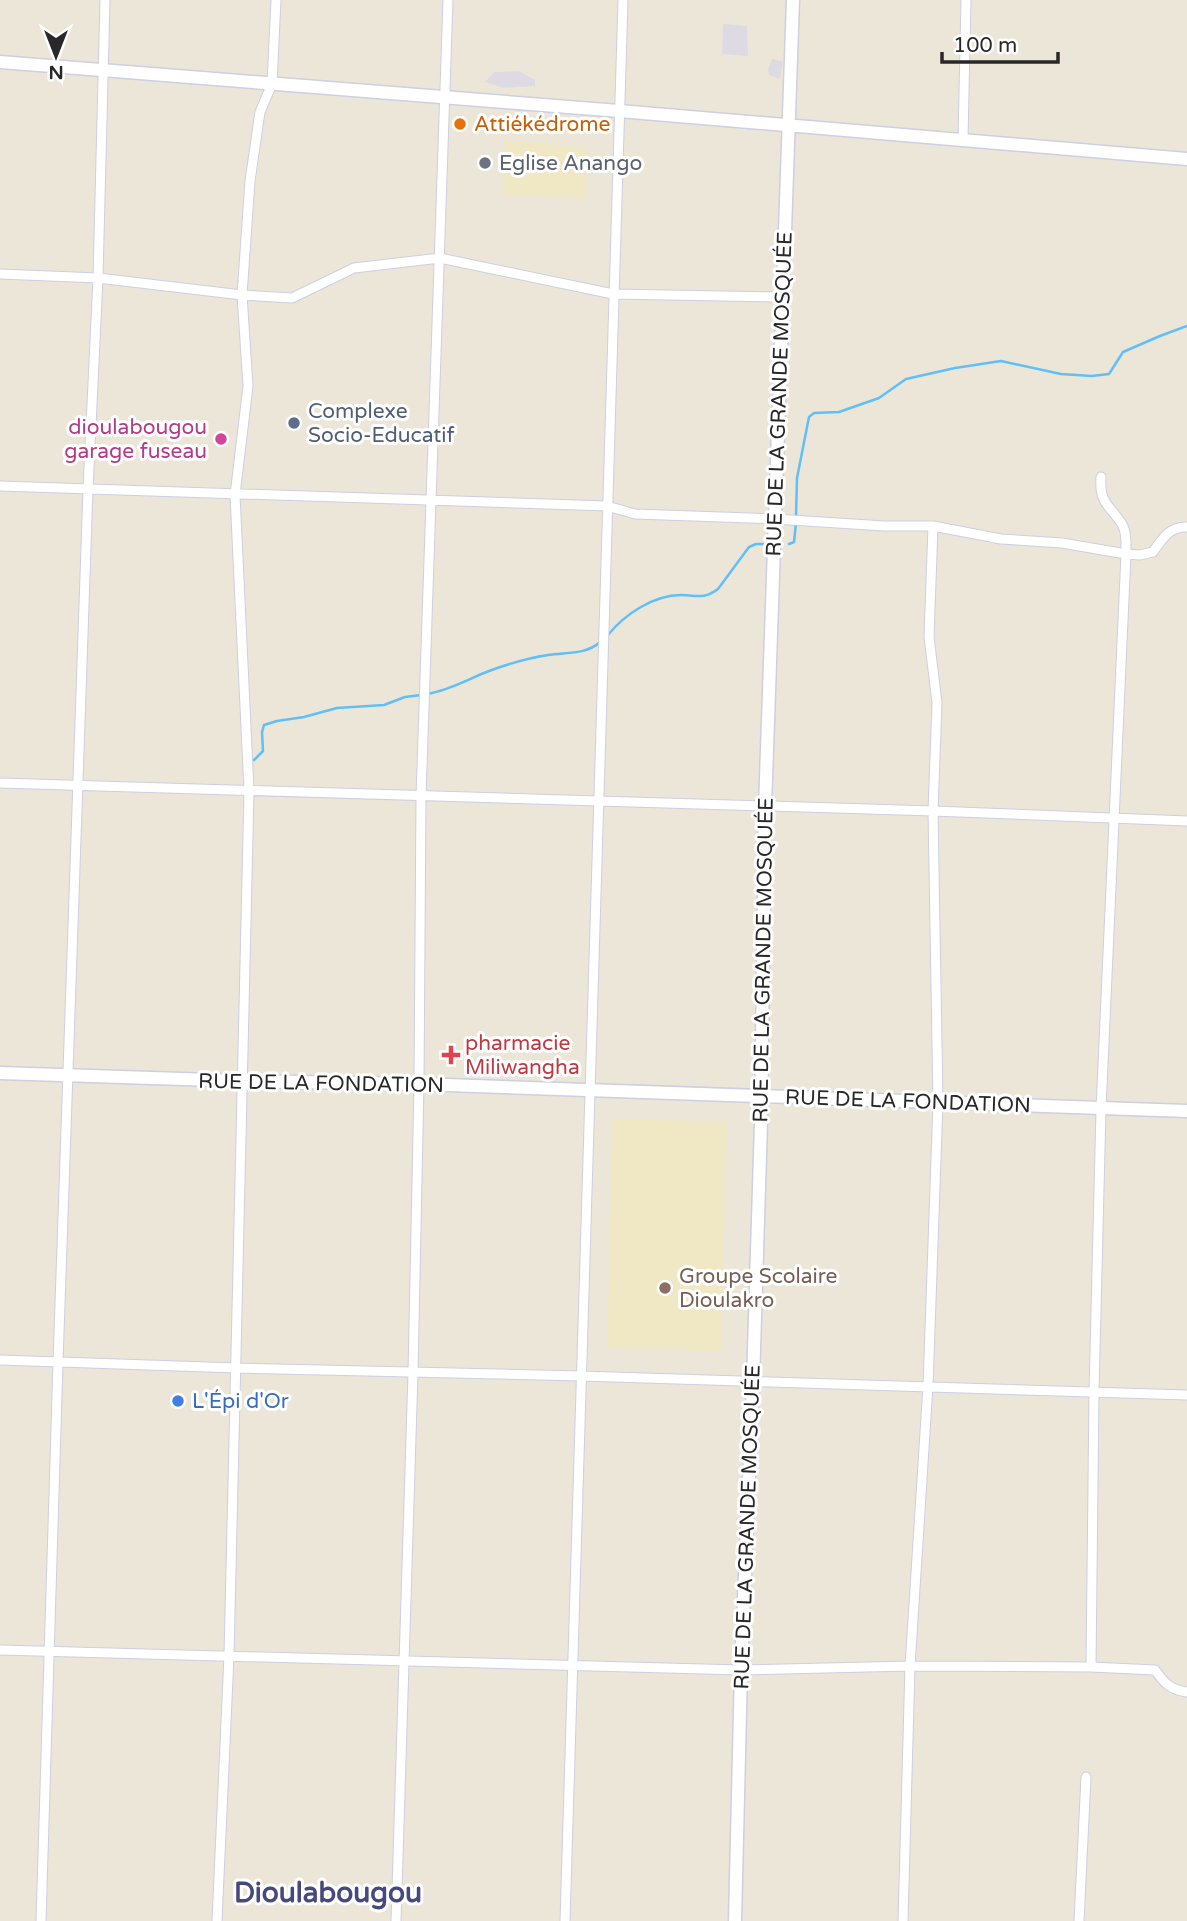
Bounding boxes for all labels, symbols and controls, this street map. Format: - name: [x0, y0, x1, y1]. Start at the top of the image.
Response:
- north arrow: [21, 21, 91, 91]
- scale bar: [942, 21, 1058, 65]
- text: 100 m: [953, 33, 1017, 58]
- text: N: [48, 61, 64, 83]
- place label: Attiékédrome: [474, 112, 611, 137]
- marker: Attiékédrome: [452, 116, 468, 132]
- place label: Eglise Anango: [499, 151, 642, 176]
- marker: Eglise Anango: [477, 155, 493, 171]
- street label: RUE DE LA GRANDE MOSQUÉE: [761, 231, 798, 557]
- place label: Complexe Socio-Educatif: [308, 399, 455, 448]
- place label: dioulabougou garage fuseau: [64, 415, 207, 464]
- marker: Complexe Socio-Educatif: [286, 415, 302, 431]
- marker: dioulabougou garage fuseau: [213, 431, 229, 447]
- street label: RUE DE LA GRANDE MOSQUÉE: [748, 797, 779, 1123]
- place label: pharmacie Miliwangha: [465, 1031, 580, 1080]
- marker: pharmacie Miliwangha: [443, 1047, 459, 1063]
- street label: RUE DE LA FONDATION: [198, 1069, 444, 1098]
- street label: RUE DE LA FONDATION: [785, 1085, 1031, 1118]
- place label: Groupe Scolaire Dioulakro: [679, 1264, 838, 1313]
- marker: Groupe Scolaire Dioulakro: [657, 1280, 673, 1296]
- street label: RUE DE LA GRANDE MOSQUÉE: [729, 1364, 766, 1690]
- place label: L'Épi d'Or: [192, 1389, 289, 1414]
- marker: L'Épi d'Or: [170, 1393, 186, 1409]
- district label: Dioulabougou: [234, 1876, 422, 1910]

